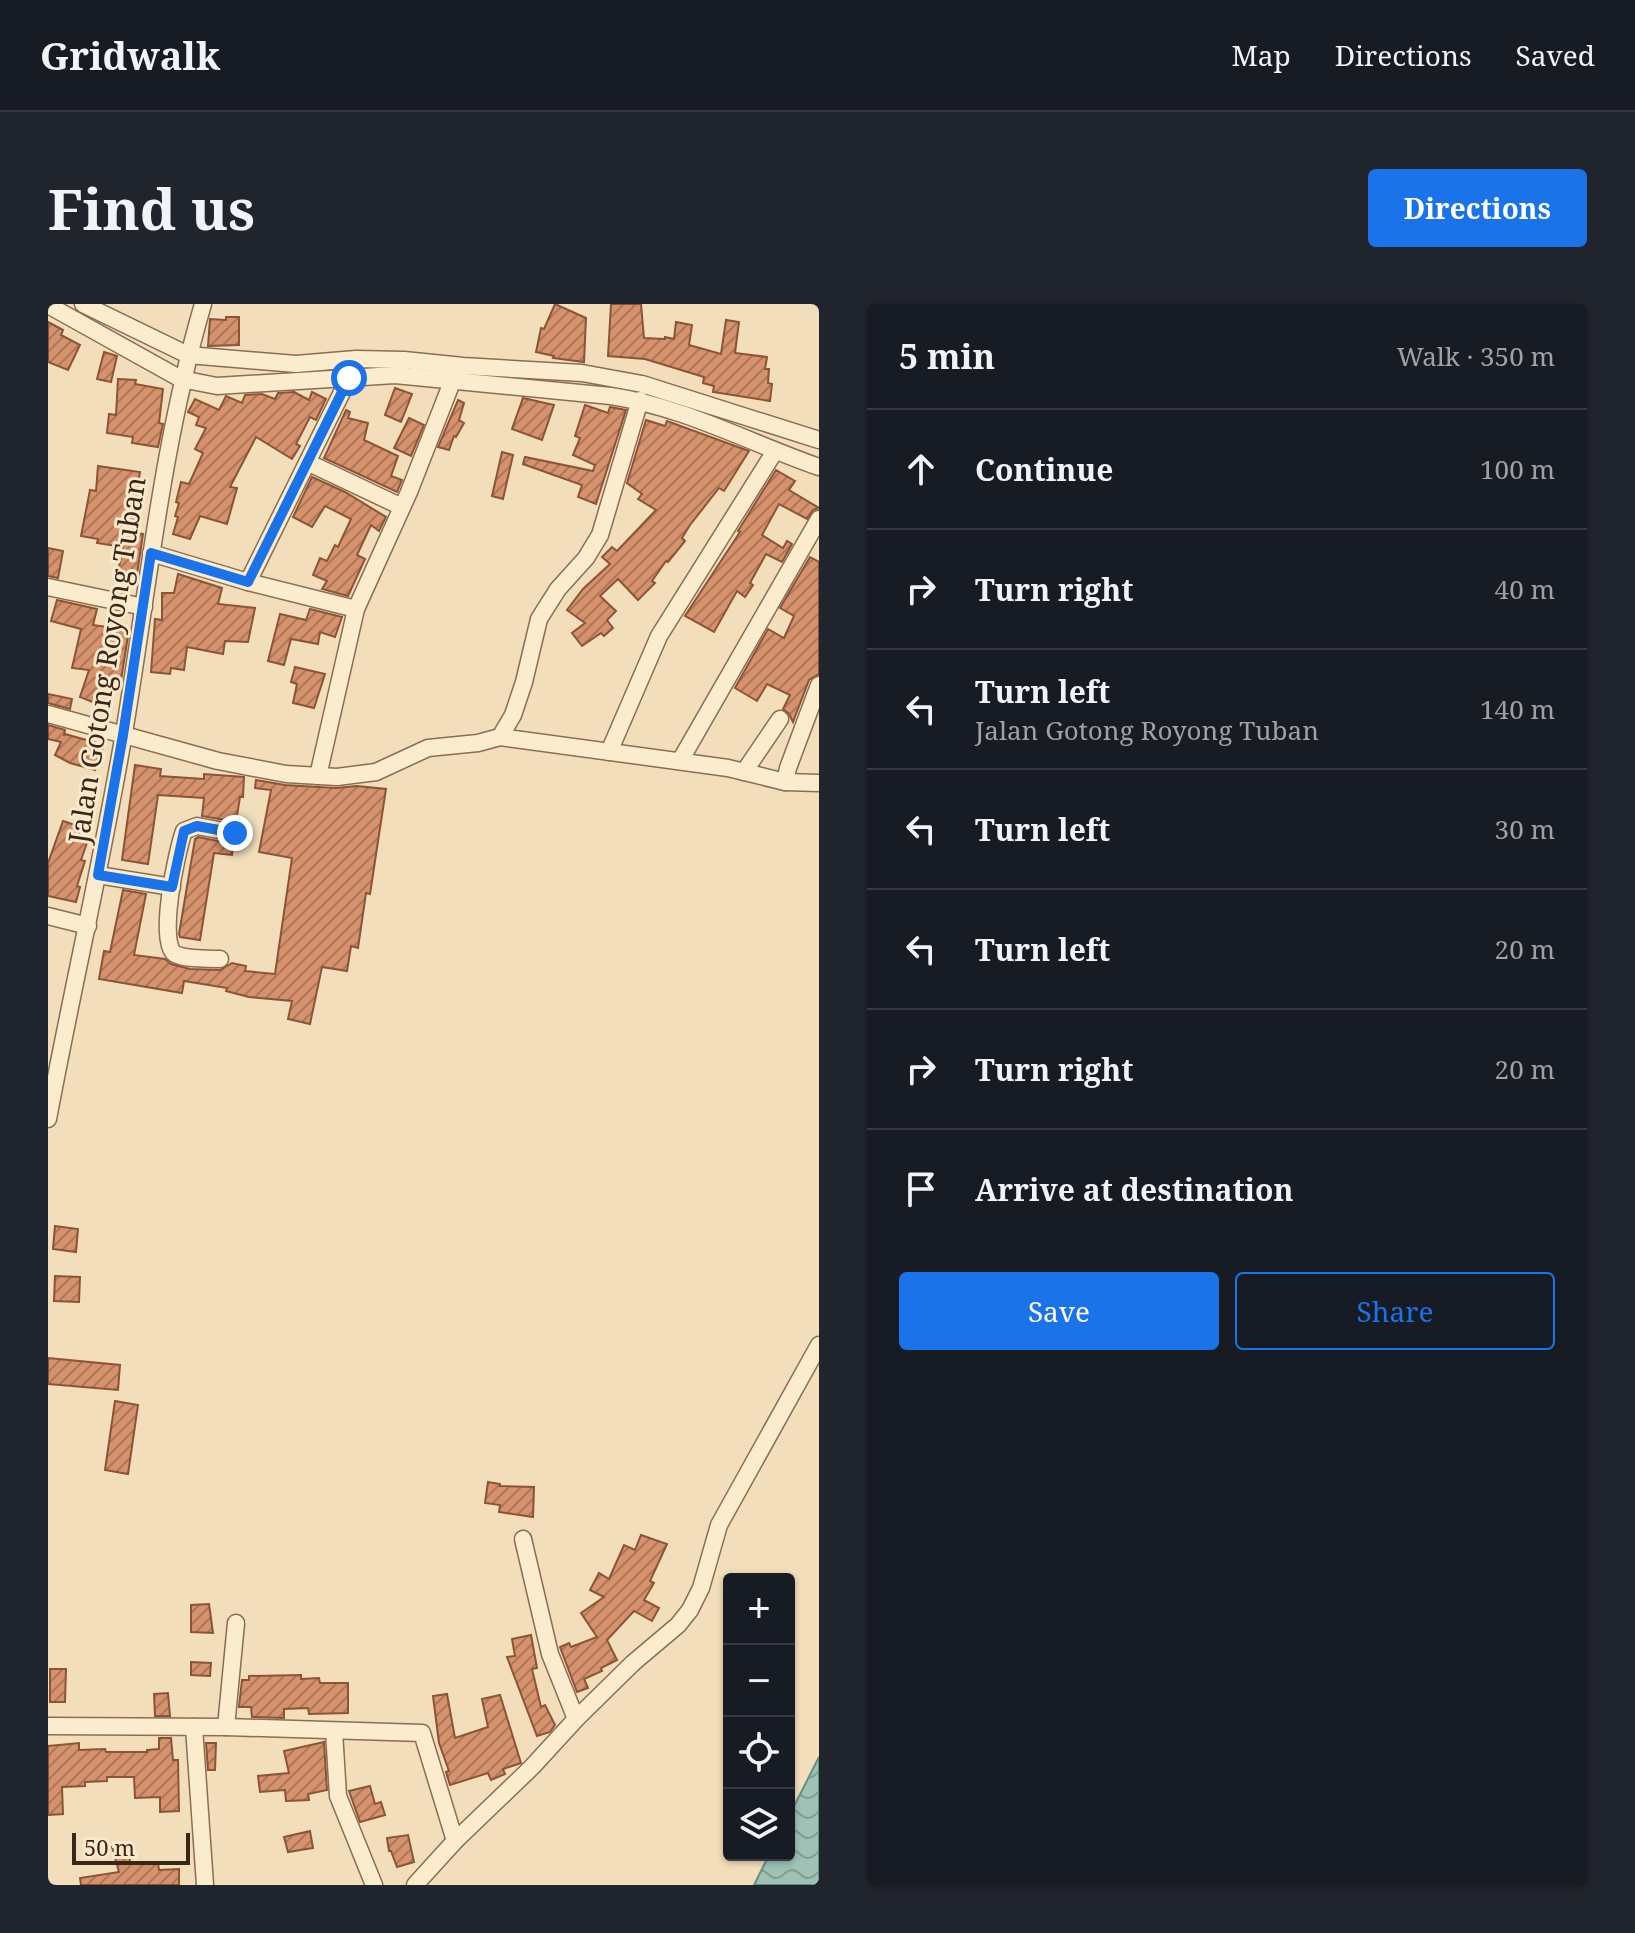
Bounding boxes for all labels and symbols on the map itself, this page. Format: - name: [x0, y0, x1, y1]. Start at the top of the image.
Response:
- route start: [331, 360, 367, 396]
- street label: Jalan Gotong Royong Tuban: [58, 474, 154, 847]
- route end: [217, 815, 253, 851]
- scale bar: [72, 1829, 190, 1865]

